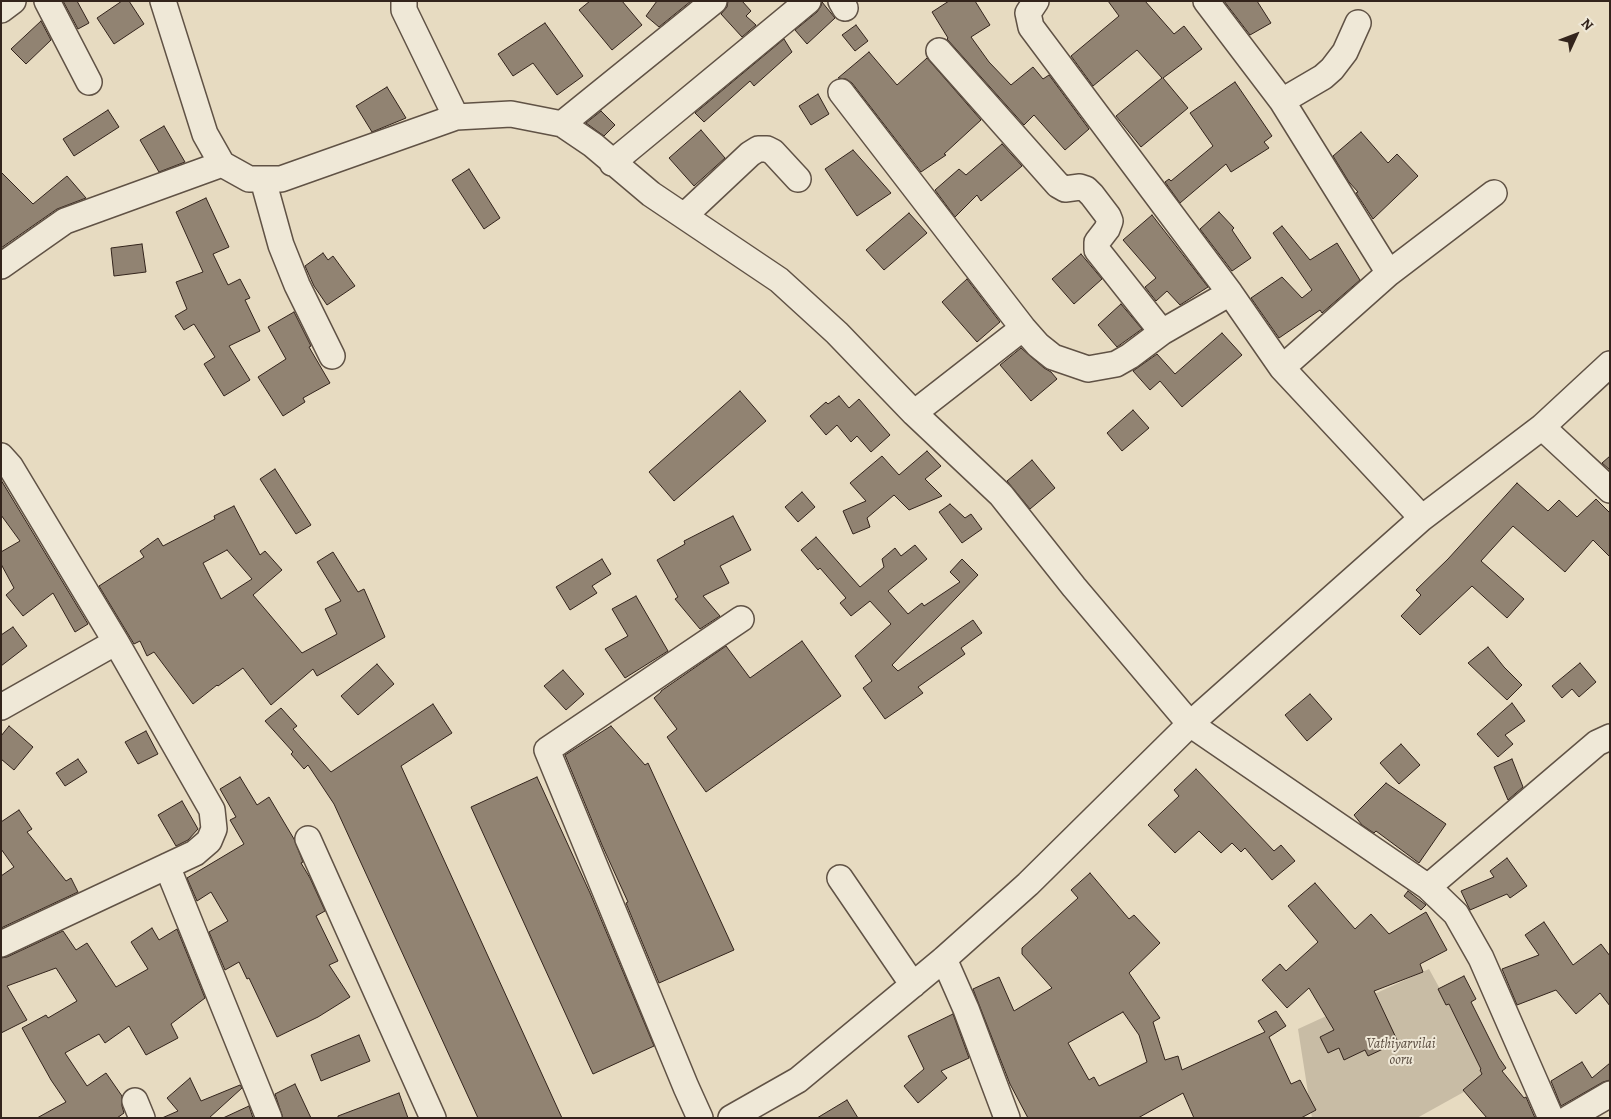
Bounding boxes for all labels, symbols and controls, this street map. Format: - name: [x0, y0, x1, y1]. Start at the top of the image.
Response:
- north arrow: [1551, 10, 1601, 60]
- text: N: [1577, 14, 1598, 35]
- park label: Vathiyarvilai ooru: [1367, 1037, 1435, 1070]

